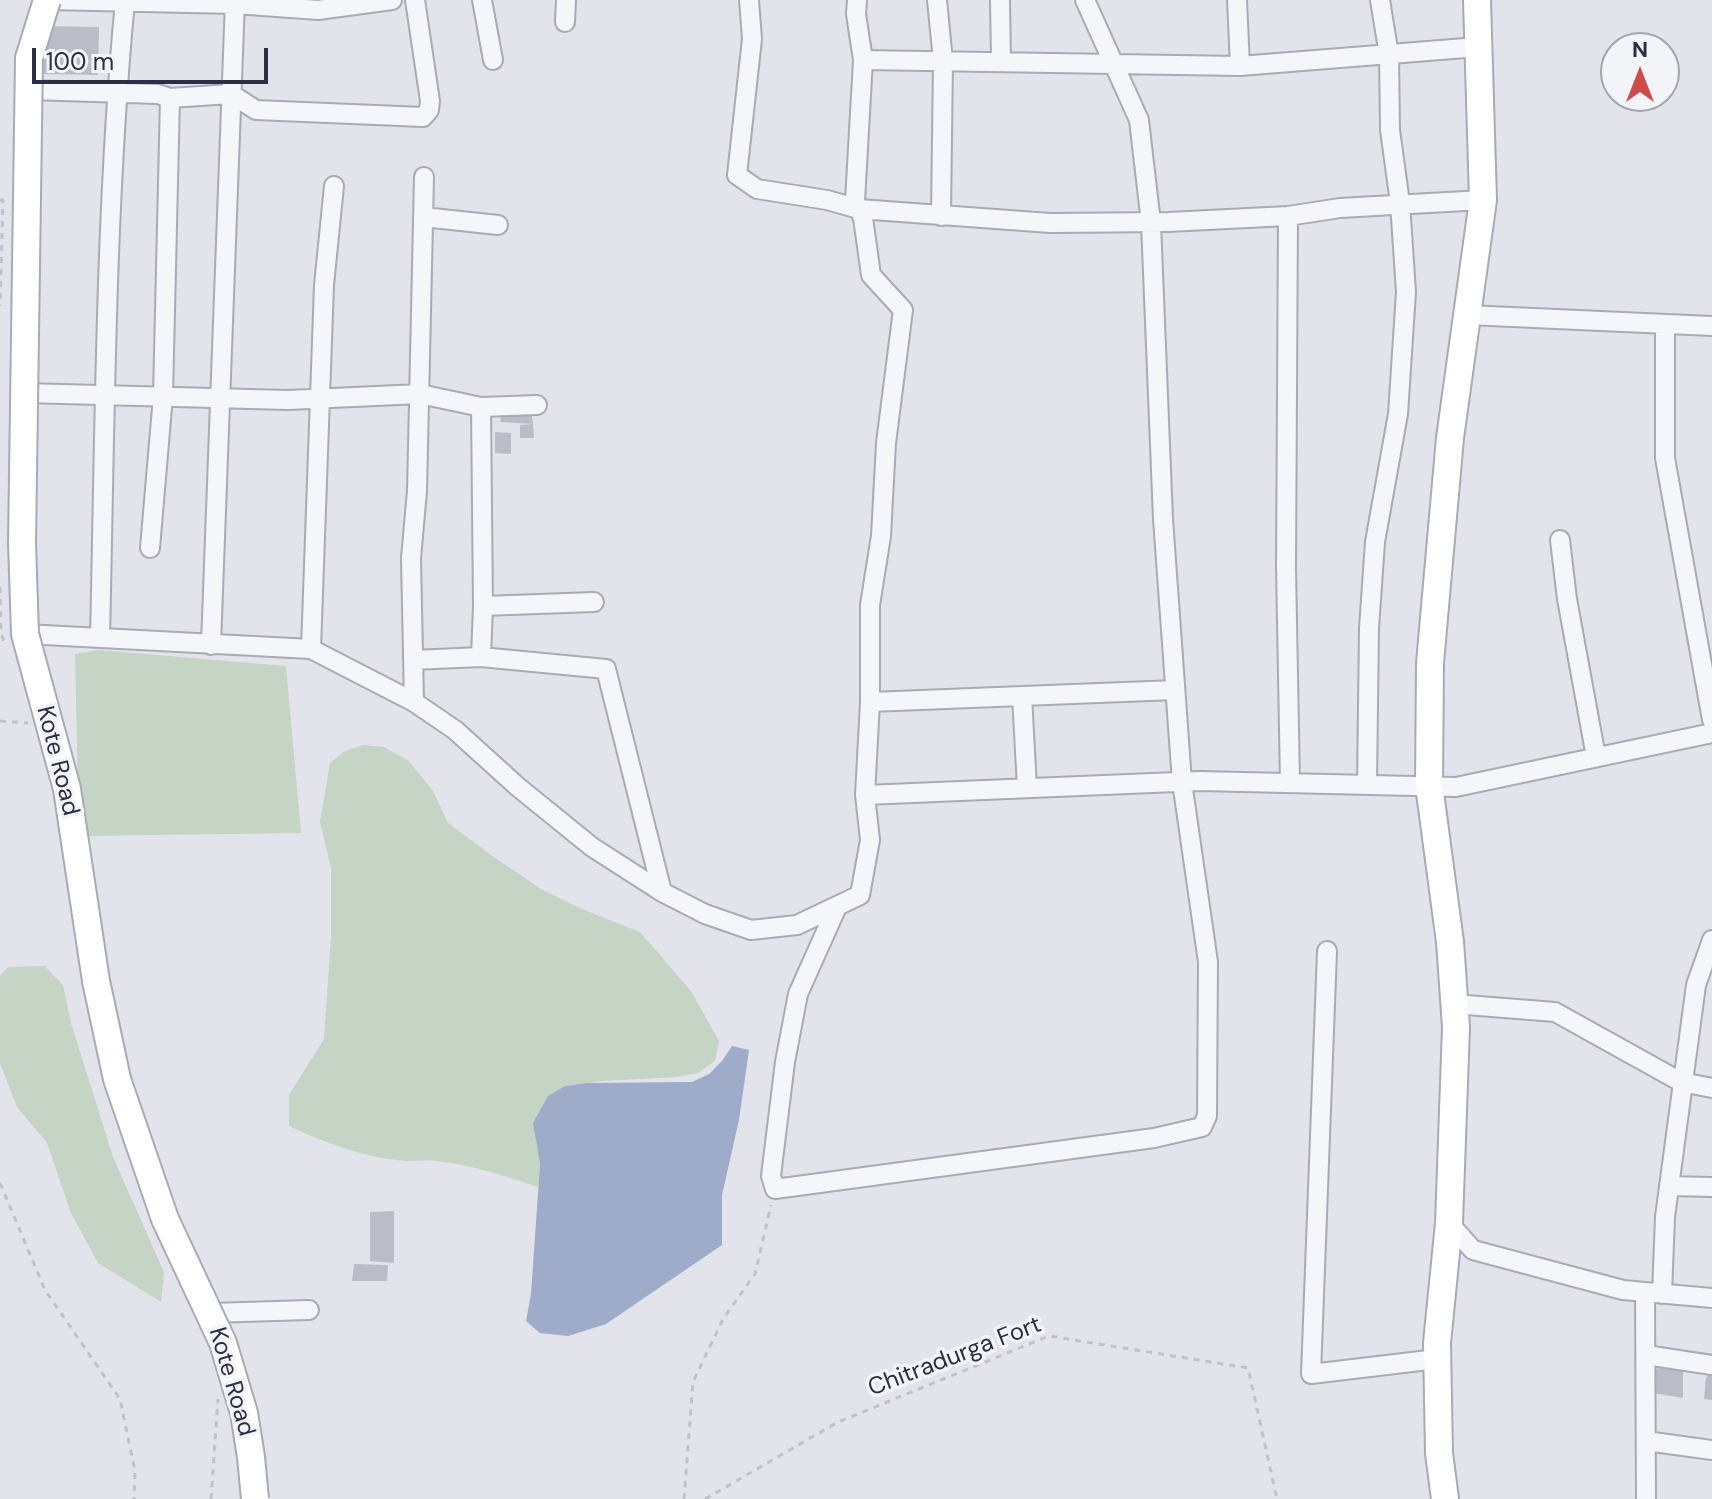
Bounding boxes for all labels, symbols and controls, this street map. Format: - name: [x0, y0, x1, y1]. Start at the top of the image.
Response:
- scale bar: [36, 32, 272, 82]
- north arrow: [1600, 32, 1680, 112]
- text: N: [1632, 35, 1648, 64]
- text: 100 m: [46, 46, 114, 77]
- street label: Kote Road: [29, 703, 85, 819]
- street label: Chitradurga Fort: [864, 1311, 1046, 1403]
- street label: Kote Road: [202, 1324, 260, 1440]

